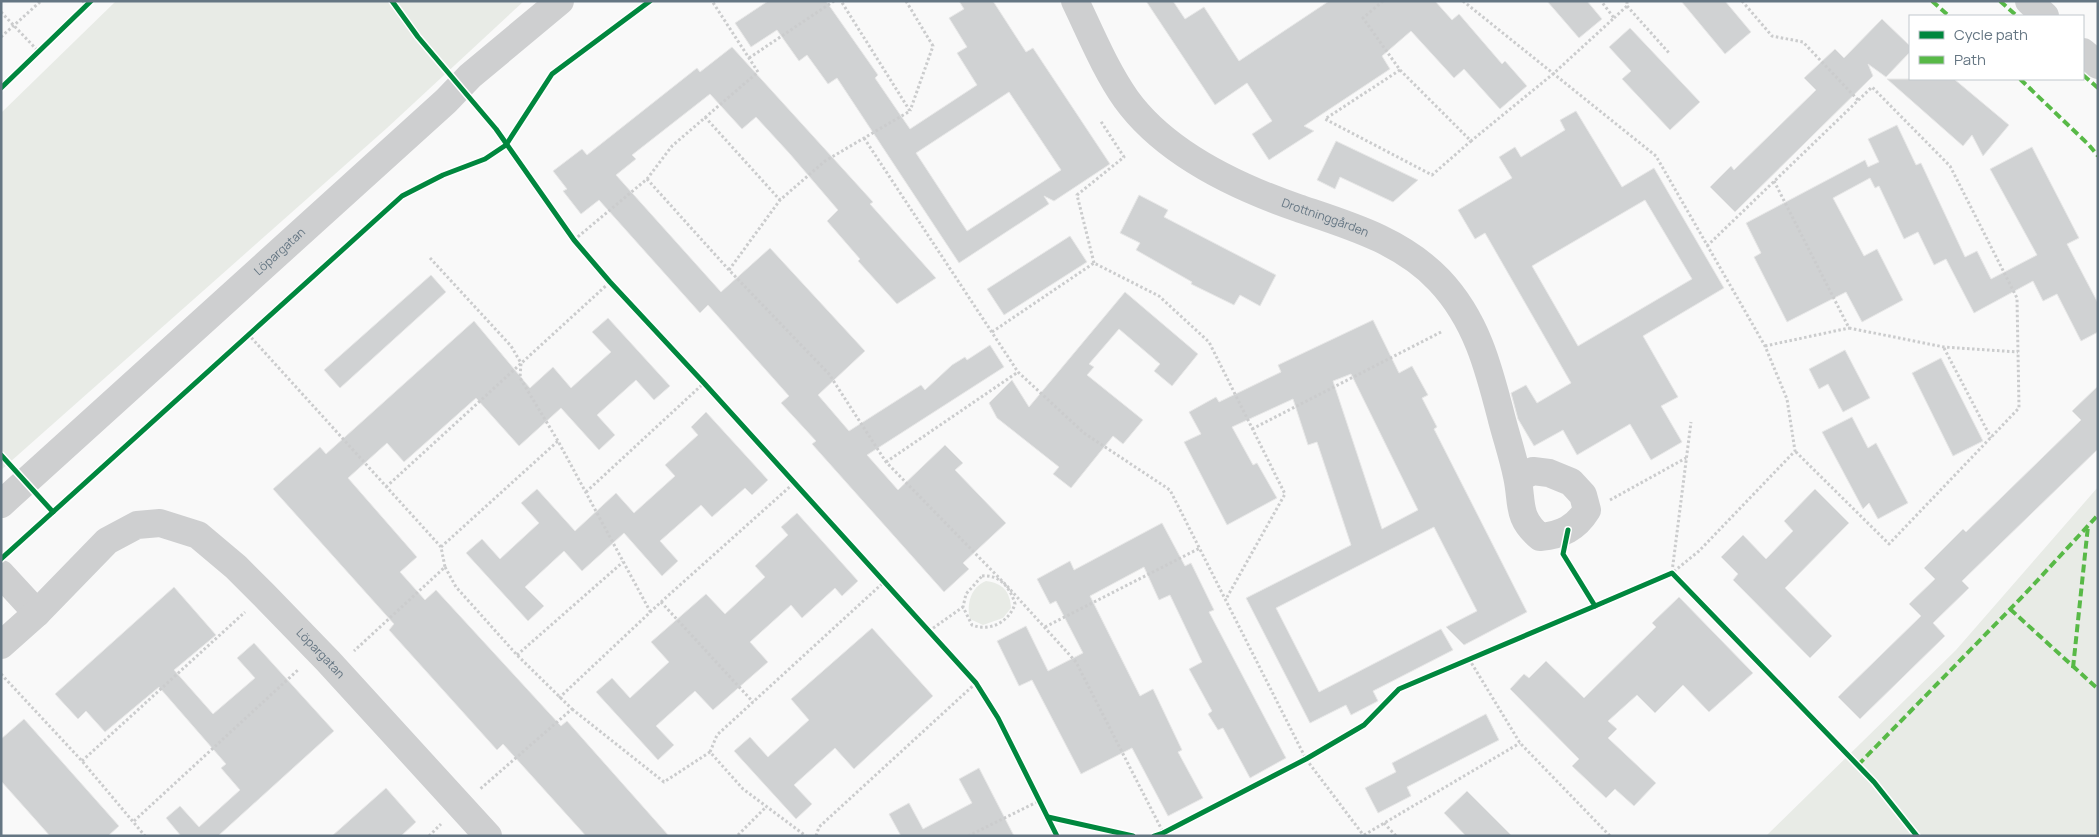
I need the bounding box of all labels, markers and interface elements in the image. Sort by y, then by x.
legend [1909,15,2084,80]
text: Cycle path [1954,24,2028,45]
text: Path [1954,49,1986,70]
street label: Drottninggården [1279,194,1372,241]
street label: Löpargatan [250,224,309,279]
street label: Löpargatan [293,624,349,682]

